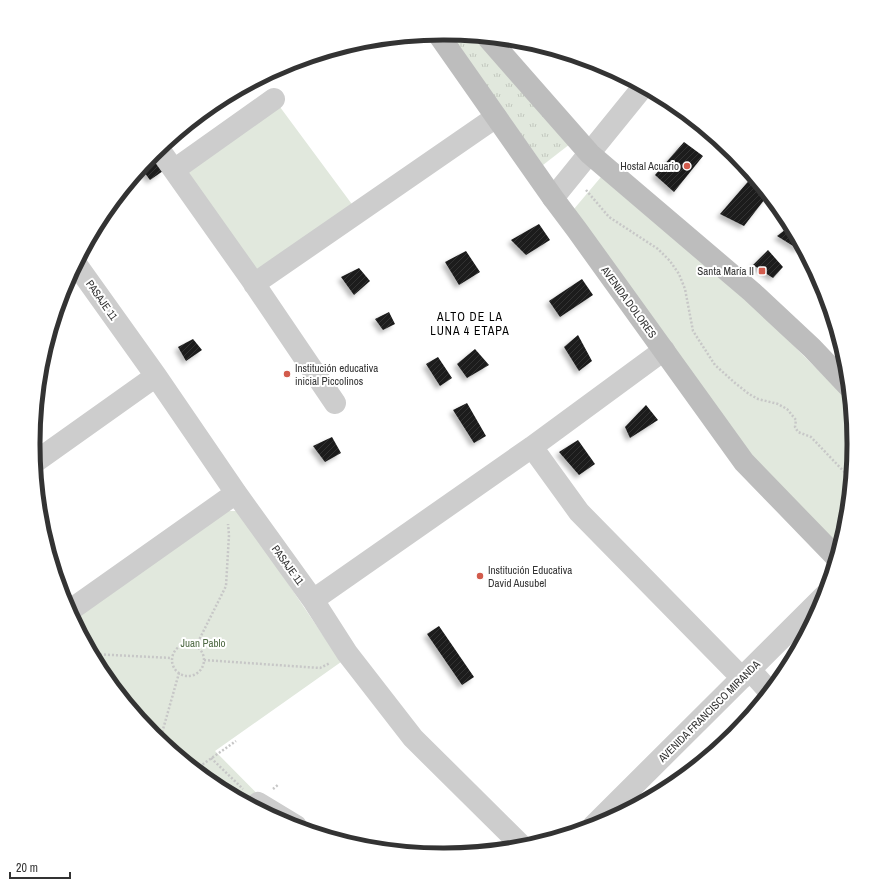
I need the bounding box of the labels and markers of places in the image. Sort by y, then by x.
place label: Hostal Acuario [620,159,679,173]
marker: Hostal Acuario [682,161,692,171]
place label: Santa María II [697,264,754,278]
marker: Santa María II [757,266,767,276]
place label: Institución educativa inicial Piccolinos [295,361,378,388]
marker: Institución educativa inicial Piccolinos [282,369,292,379]
place label: Institución Educativa David Ausubel [488,563,572,590]
marker: Institución Educativa David Ausubel [475,571,485,581]

